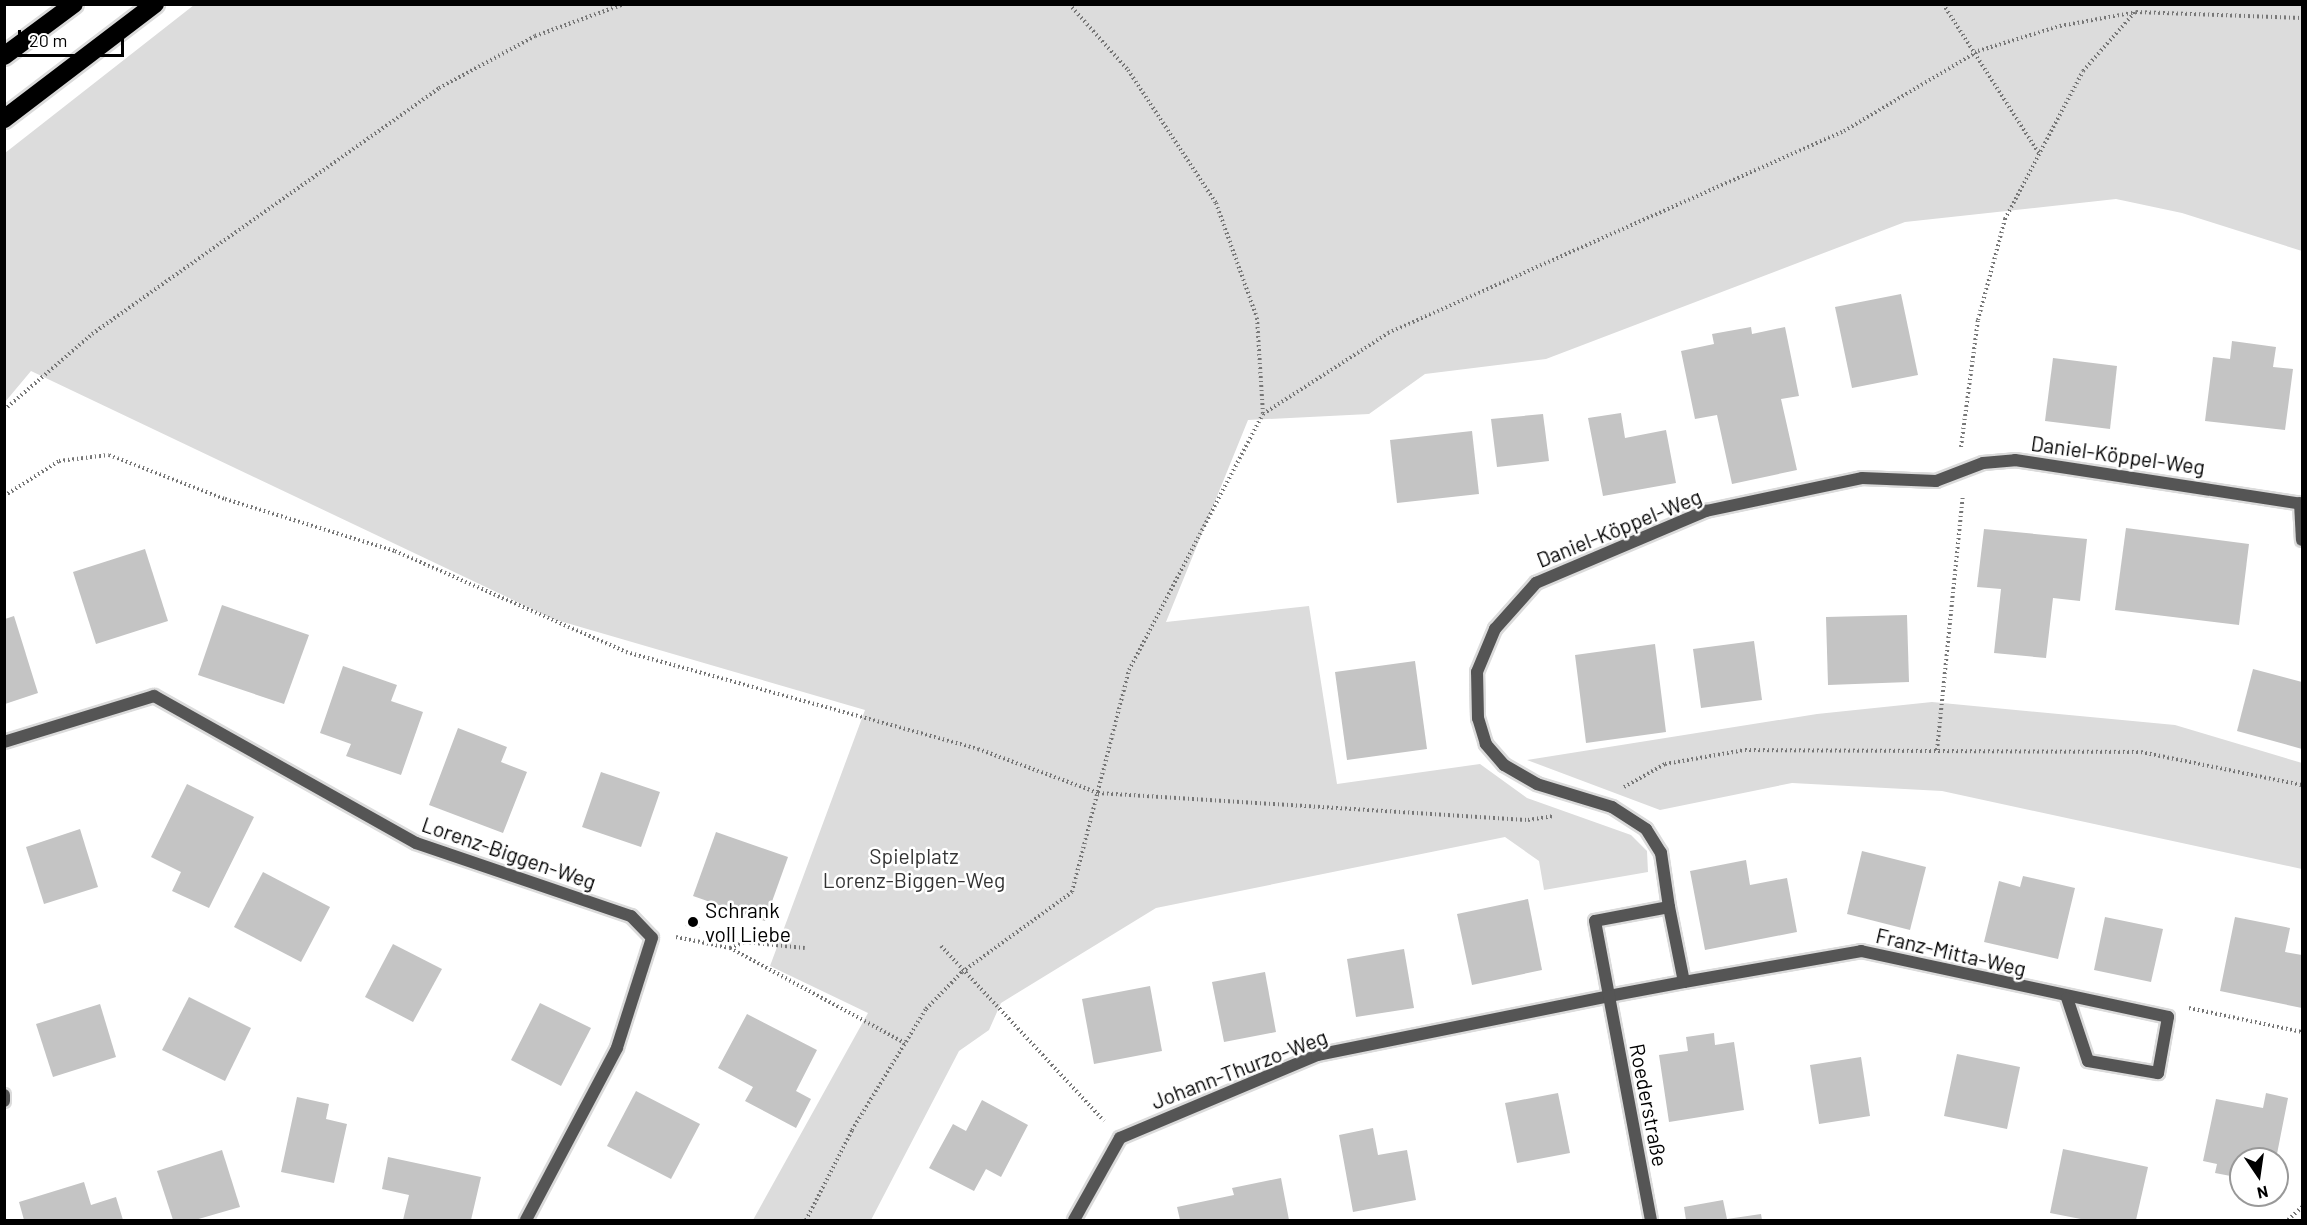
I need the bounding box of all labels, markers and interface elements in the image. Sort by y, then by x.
scale bar [21,18,128,56]
text: 20 m [29,29,67,51]
street label: Daniel-Köppel-Weg [2029,430,2207,480]
street label: Daniel-Köppel-Weg [1533,483,1705,573]
street label: Lorenz-Biggen-Weg [419,811,599,895]
park label: Spielplatz Lorenz-Biggen-Weg [823,843,1005,893]
place label: Schrank voll Liebe [705,897,791,947]
marker: Schrank voll Liebe [686,915,700,929]
street label: Franz-Mitta-Weg [1873,922,2029,982]
street label: Johann-Thurzo-Weg [1147,1024,1331,1114]
street label: Roederstraße [1625,1041,1673,1169]
north arrow [2229,1147,2289,1207]
text: N [2255,1183,2270,1204]

